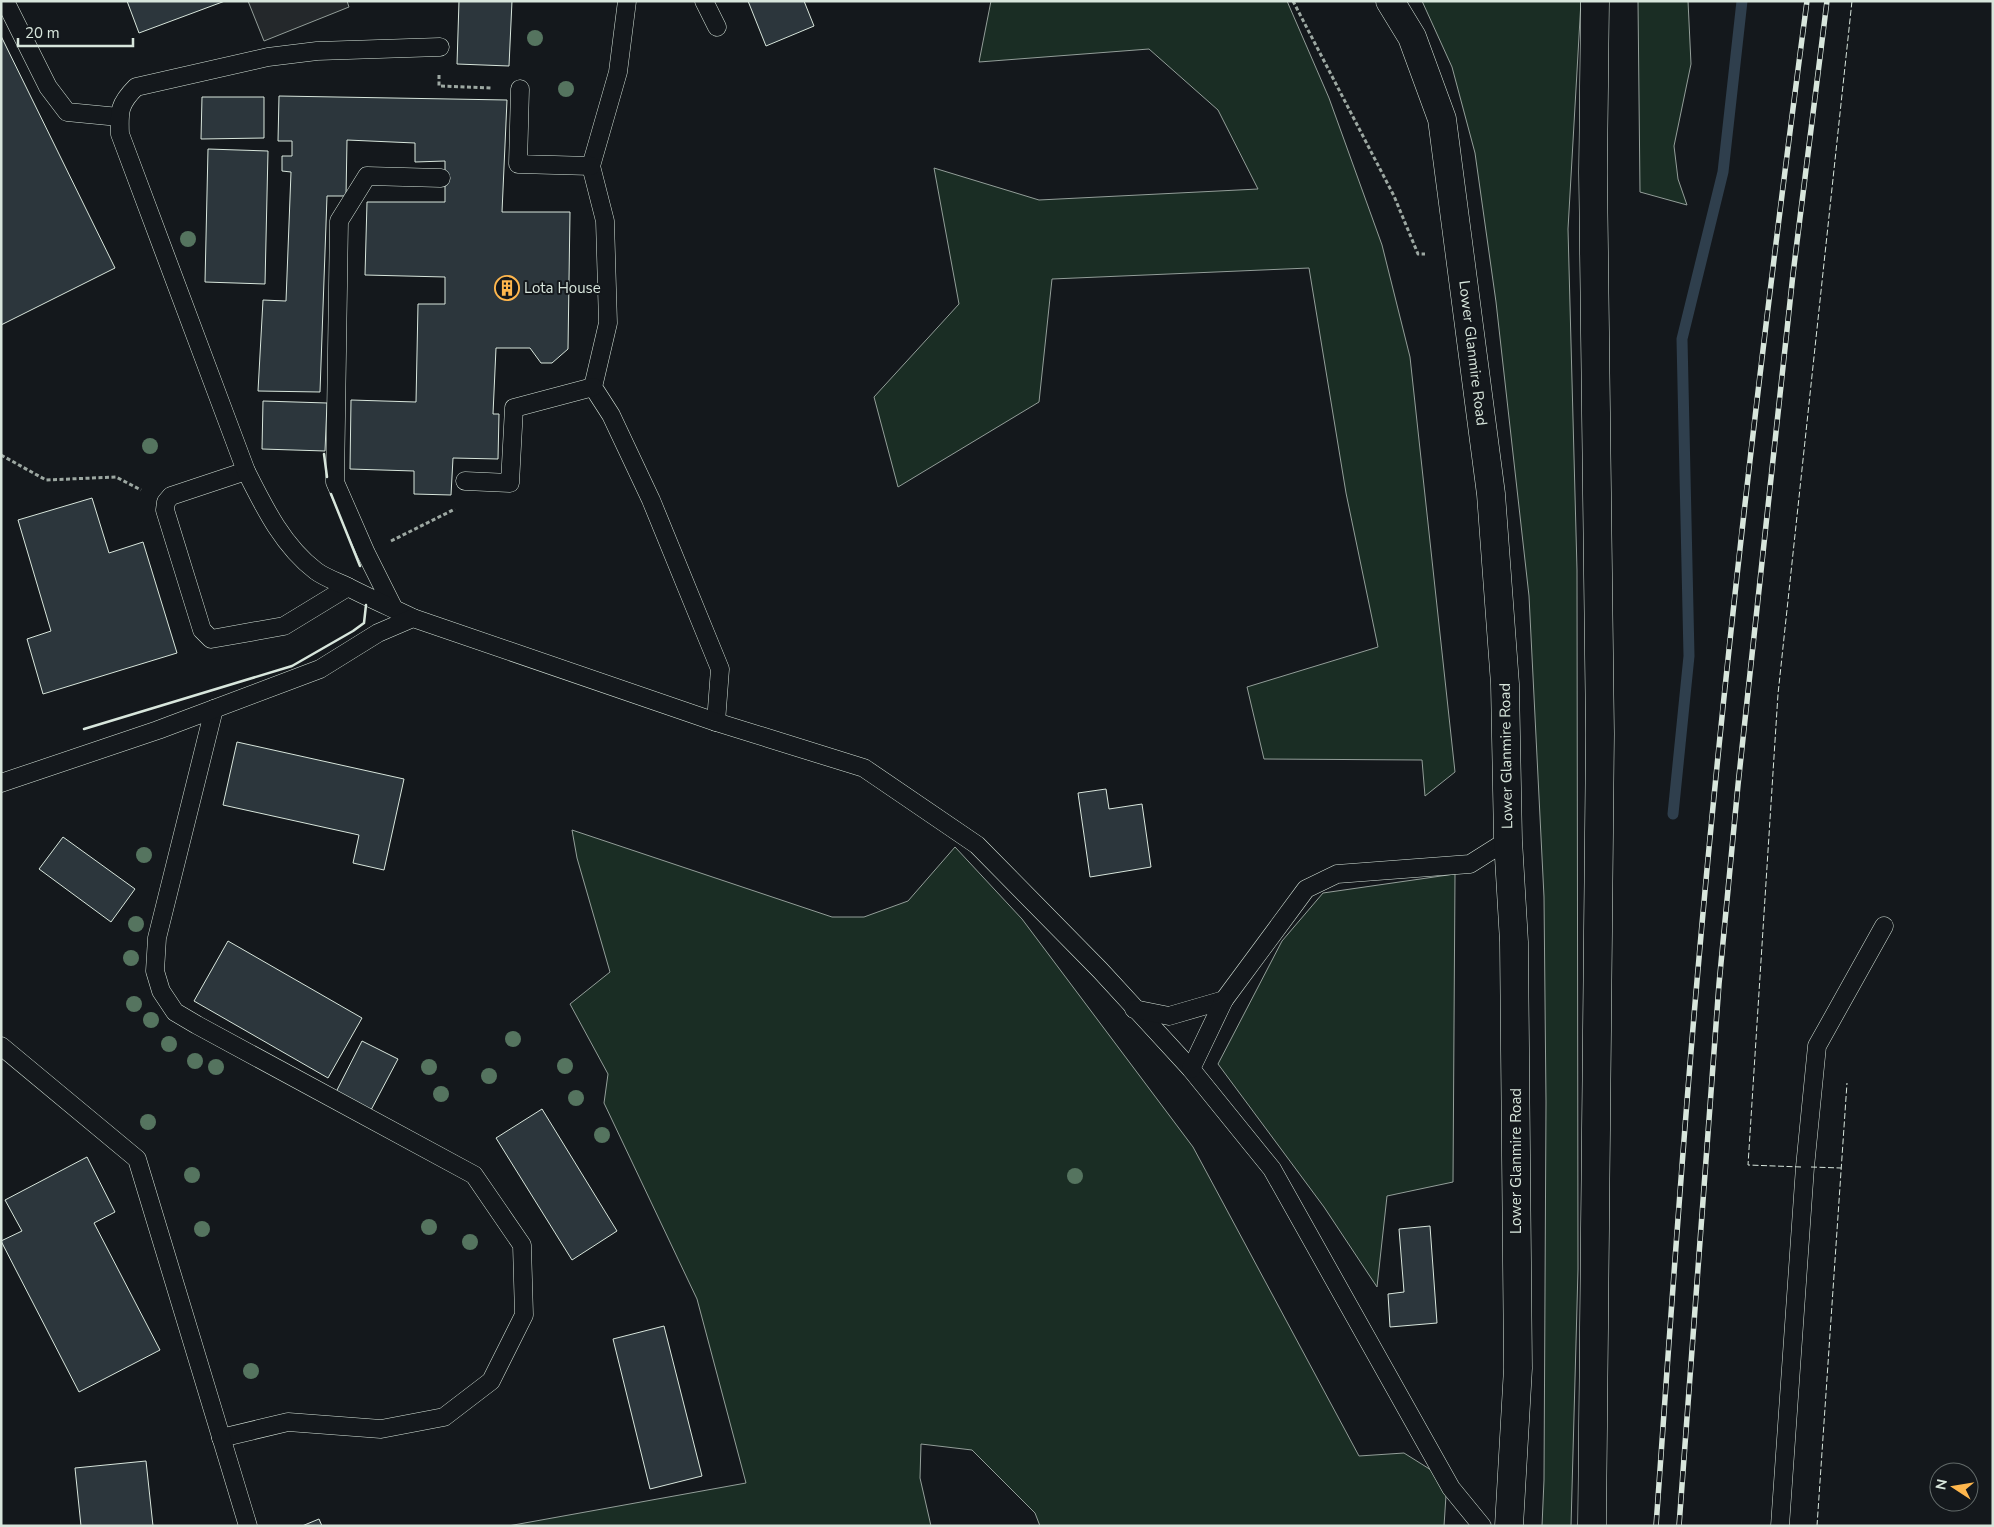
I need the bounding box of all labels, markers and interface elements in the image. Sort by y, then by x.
scale bar [18,15,132,47]
text: 20 m [25,23,60,43]
building icon: Lota House [494,275,520,301]
place label: Lota House [524,278,601,298]
street label: Lower Glanmire Road [1454,279,1492,427]
street label: Lower Glanmire Road [1495,683,1517,829]
street label: Lower Glanmire Road [1506,1088,1526,1234]
north arrow [1929,1462,1979,1512]
text: N [1931,1477,1952,1492]

